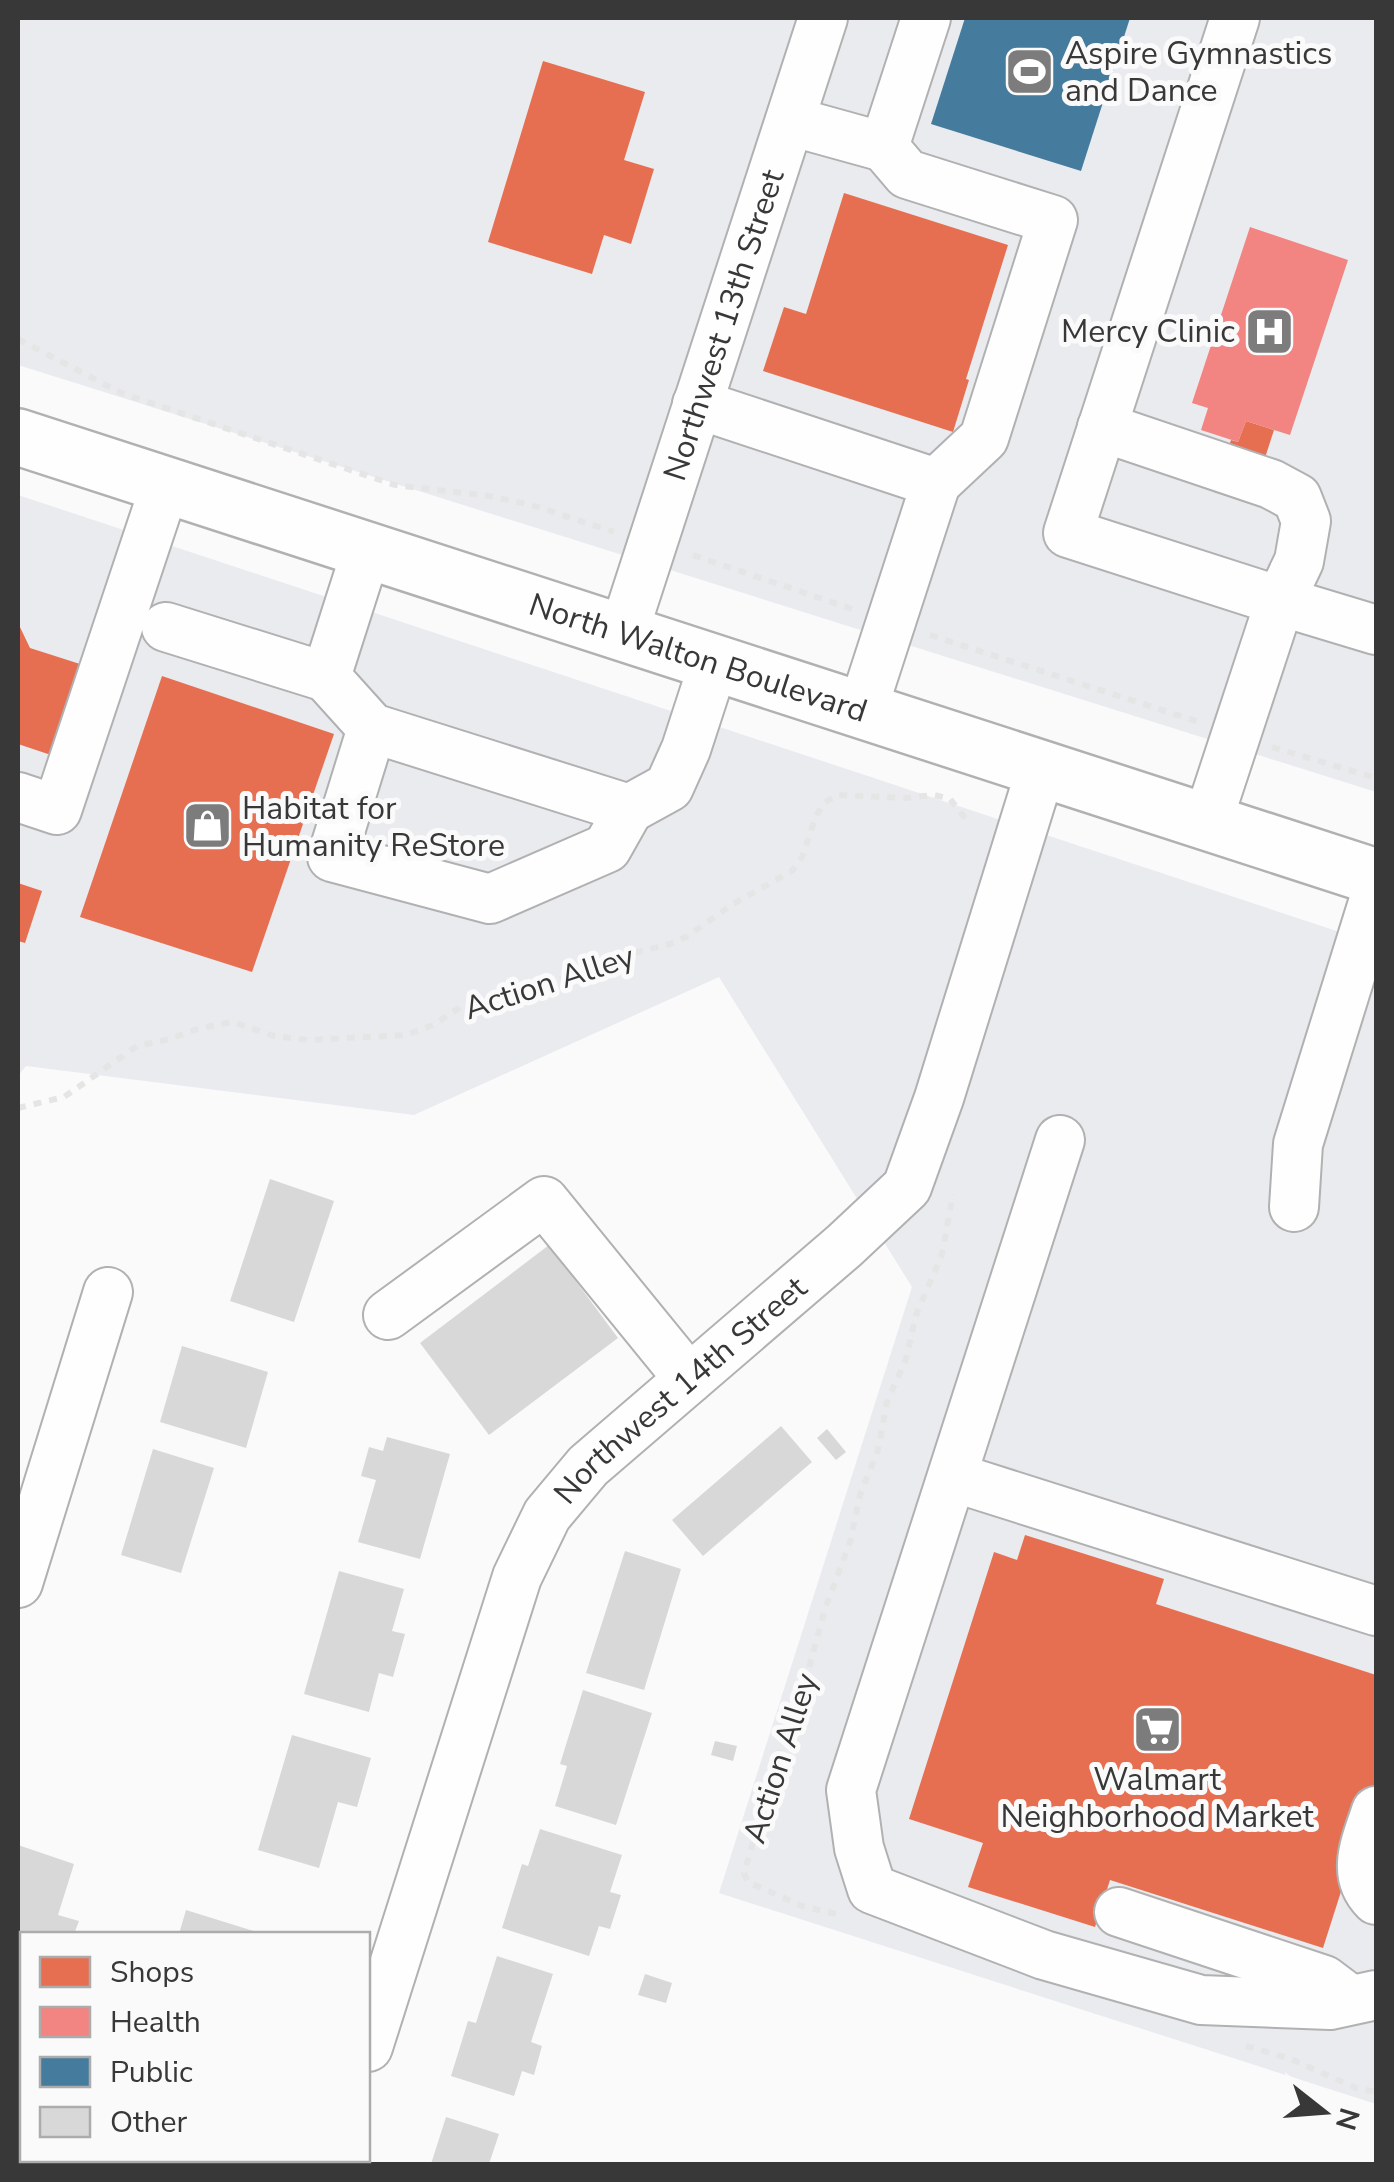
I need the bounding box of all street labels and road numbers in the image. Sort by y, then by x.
street label: Northwest 13th Street [653,163,795,486]
street label: North Walton Boulevard [524,583,873,733]
street label: Action Alley [459,935,640,1030]
street label: Northwest 14th Street [544,1266,816,1513]
street label: Action Alley [733,1667,828,1849]

